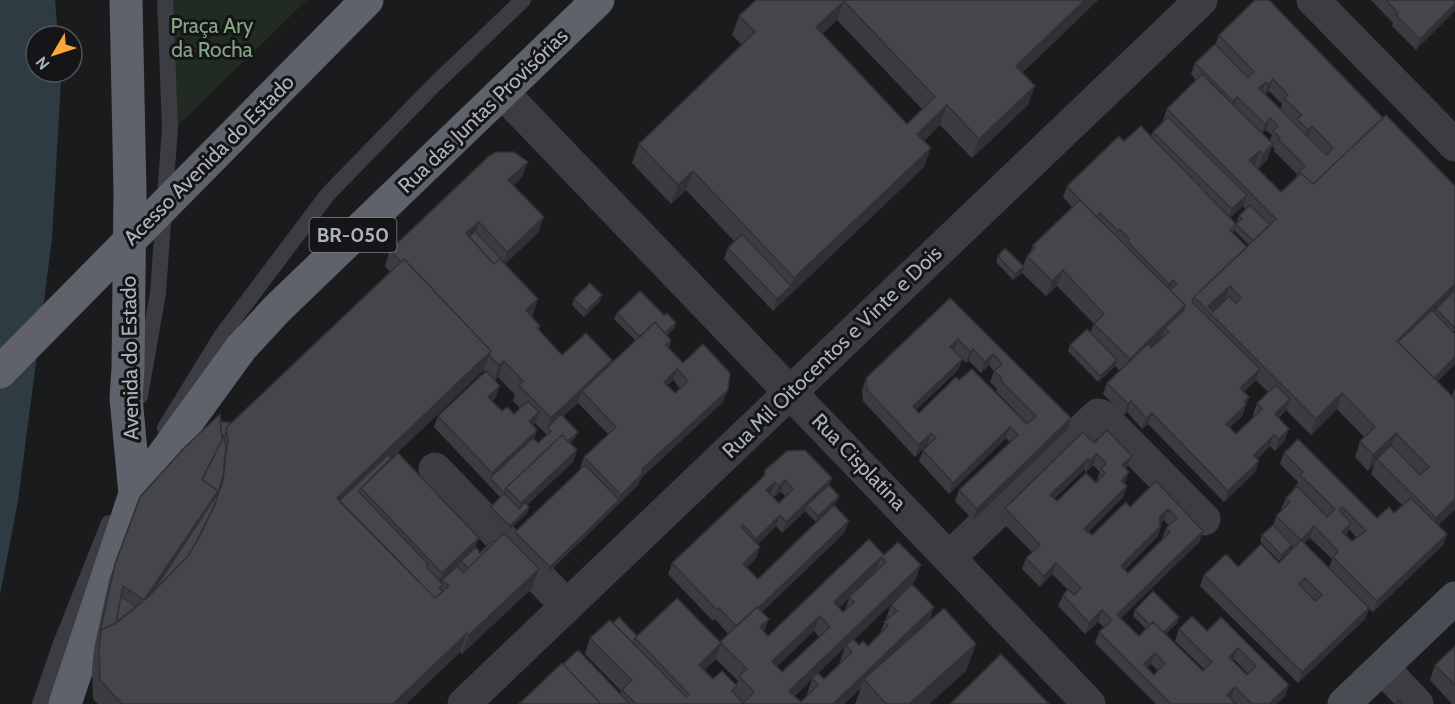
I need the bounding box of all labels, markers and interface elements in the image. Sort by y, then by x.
park label: Praça Ary da Rocha [171,13,254,62]
street label: Rua das Juntas Provisórias [393,23,573,198]
north arrow [24,24,84,84]
text: N [32,53,54,73]
street label: Acesso Avenida do Estado [118,69,299,250]
road number: BR-050 [310,218,397,252]
street label: Rua Mil Oitocentos e Vinte e Dois [717,240,947,463]
street label: Avenida do Estado [116,276,143,440]
street label: Rua Cisplatina [807,408,912,515]

